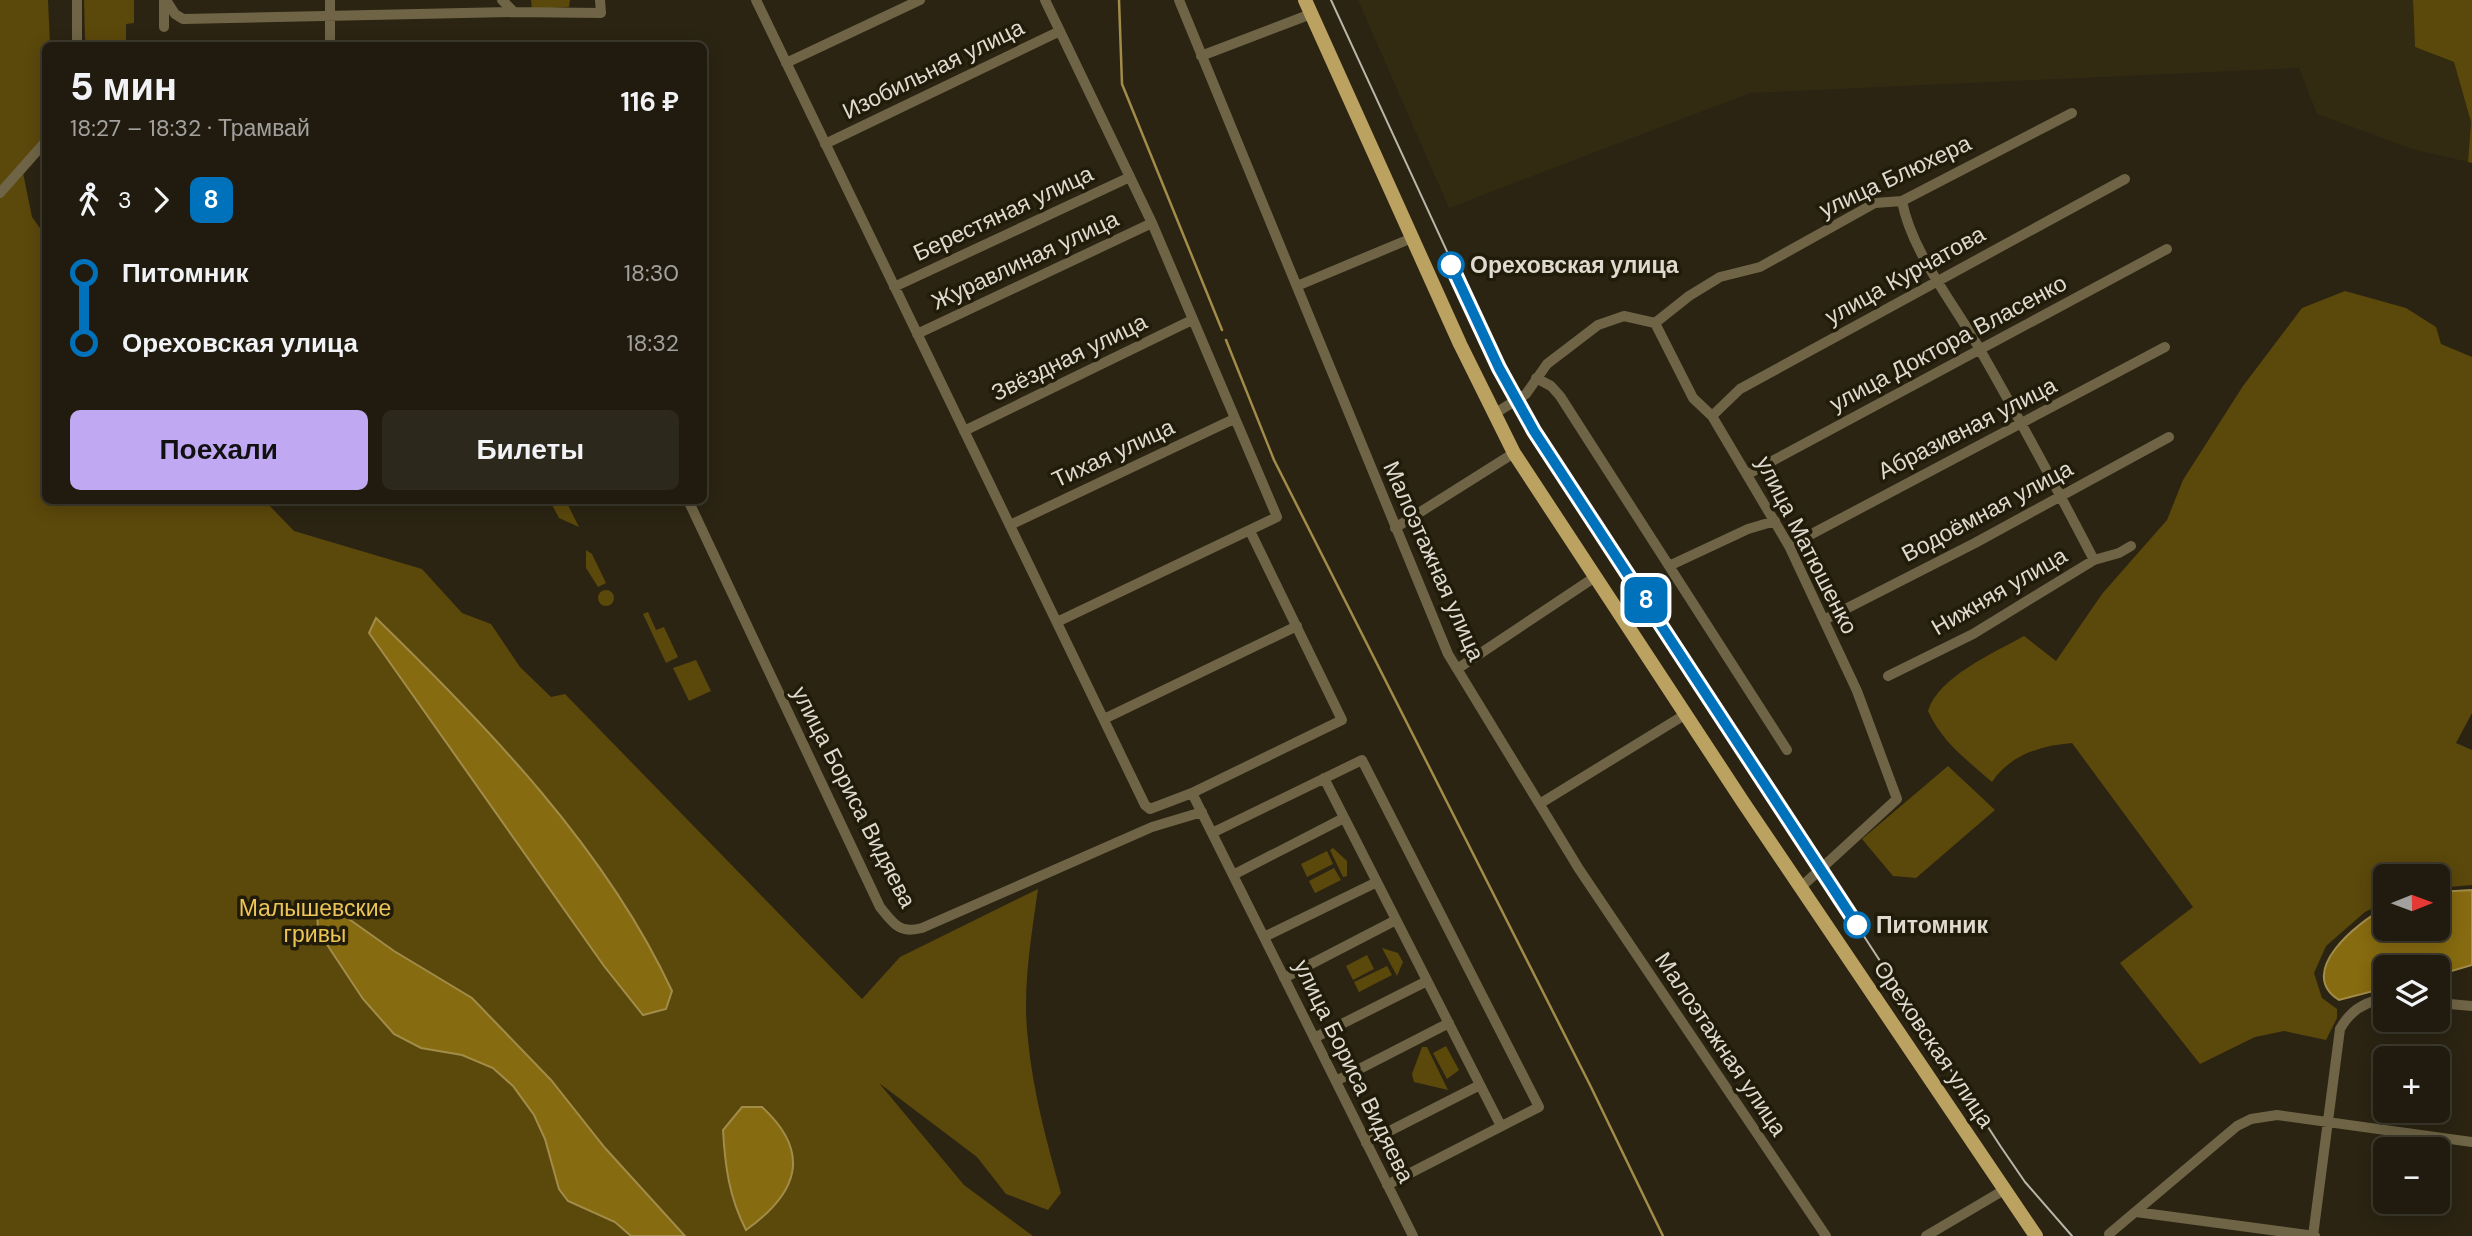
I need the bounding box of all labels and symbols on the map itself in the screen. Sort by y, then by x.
street label: Изобильная улица [837,12,1029,126]
street label: улица Блюхера [1814,128,1976,224]
street label: Берестяная улица [908,158,1098,268]
street label: Журавлиная улица [927,203,1124,317]
street label: улица Курчатова [1820,219,1990,331]
place label: Ореховская улица [1470,250,1679,280]
marker: Ореховская улица [1438,252,1464,278]
street label: улица Доктора Власенко [1824,268,2072,418]
street label: Звёздная улица [986,306,1152,408]
street label: Абразивная улица [1873,370,2062,486]
street label: Тихая улица [1047,411,1179,494]
street label: улица Матюшенко [1749,451,1865,639]
street label: Водоёмная улица [1896,453,2078,569]
street label: Малоэтажная улица [1376,456,1492,666]
street label: Нижняя улица [1926,540,2072,642]
line badge: 8 [1623,577,1669,623]
street label: улица Бориса Видяева [785,681,923,913]
north arrow [2373,864,2450,942]
park label: Малышевские гривы [239,893,391,949]
place label: Питомник [1876,910,1988,940]
marker: Питомник [1844,912,1870,938]
street label: Малоэтажная улица [1648,946,1794,1142]
street label: улица Бориса Видяева [1287,954,1421,1188]
street label: Ореховская улица [1867,955,2001,1134]

